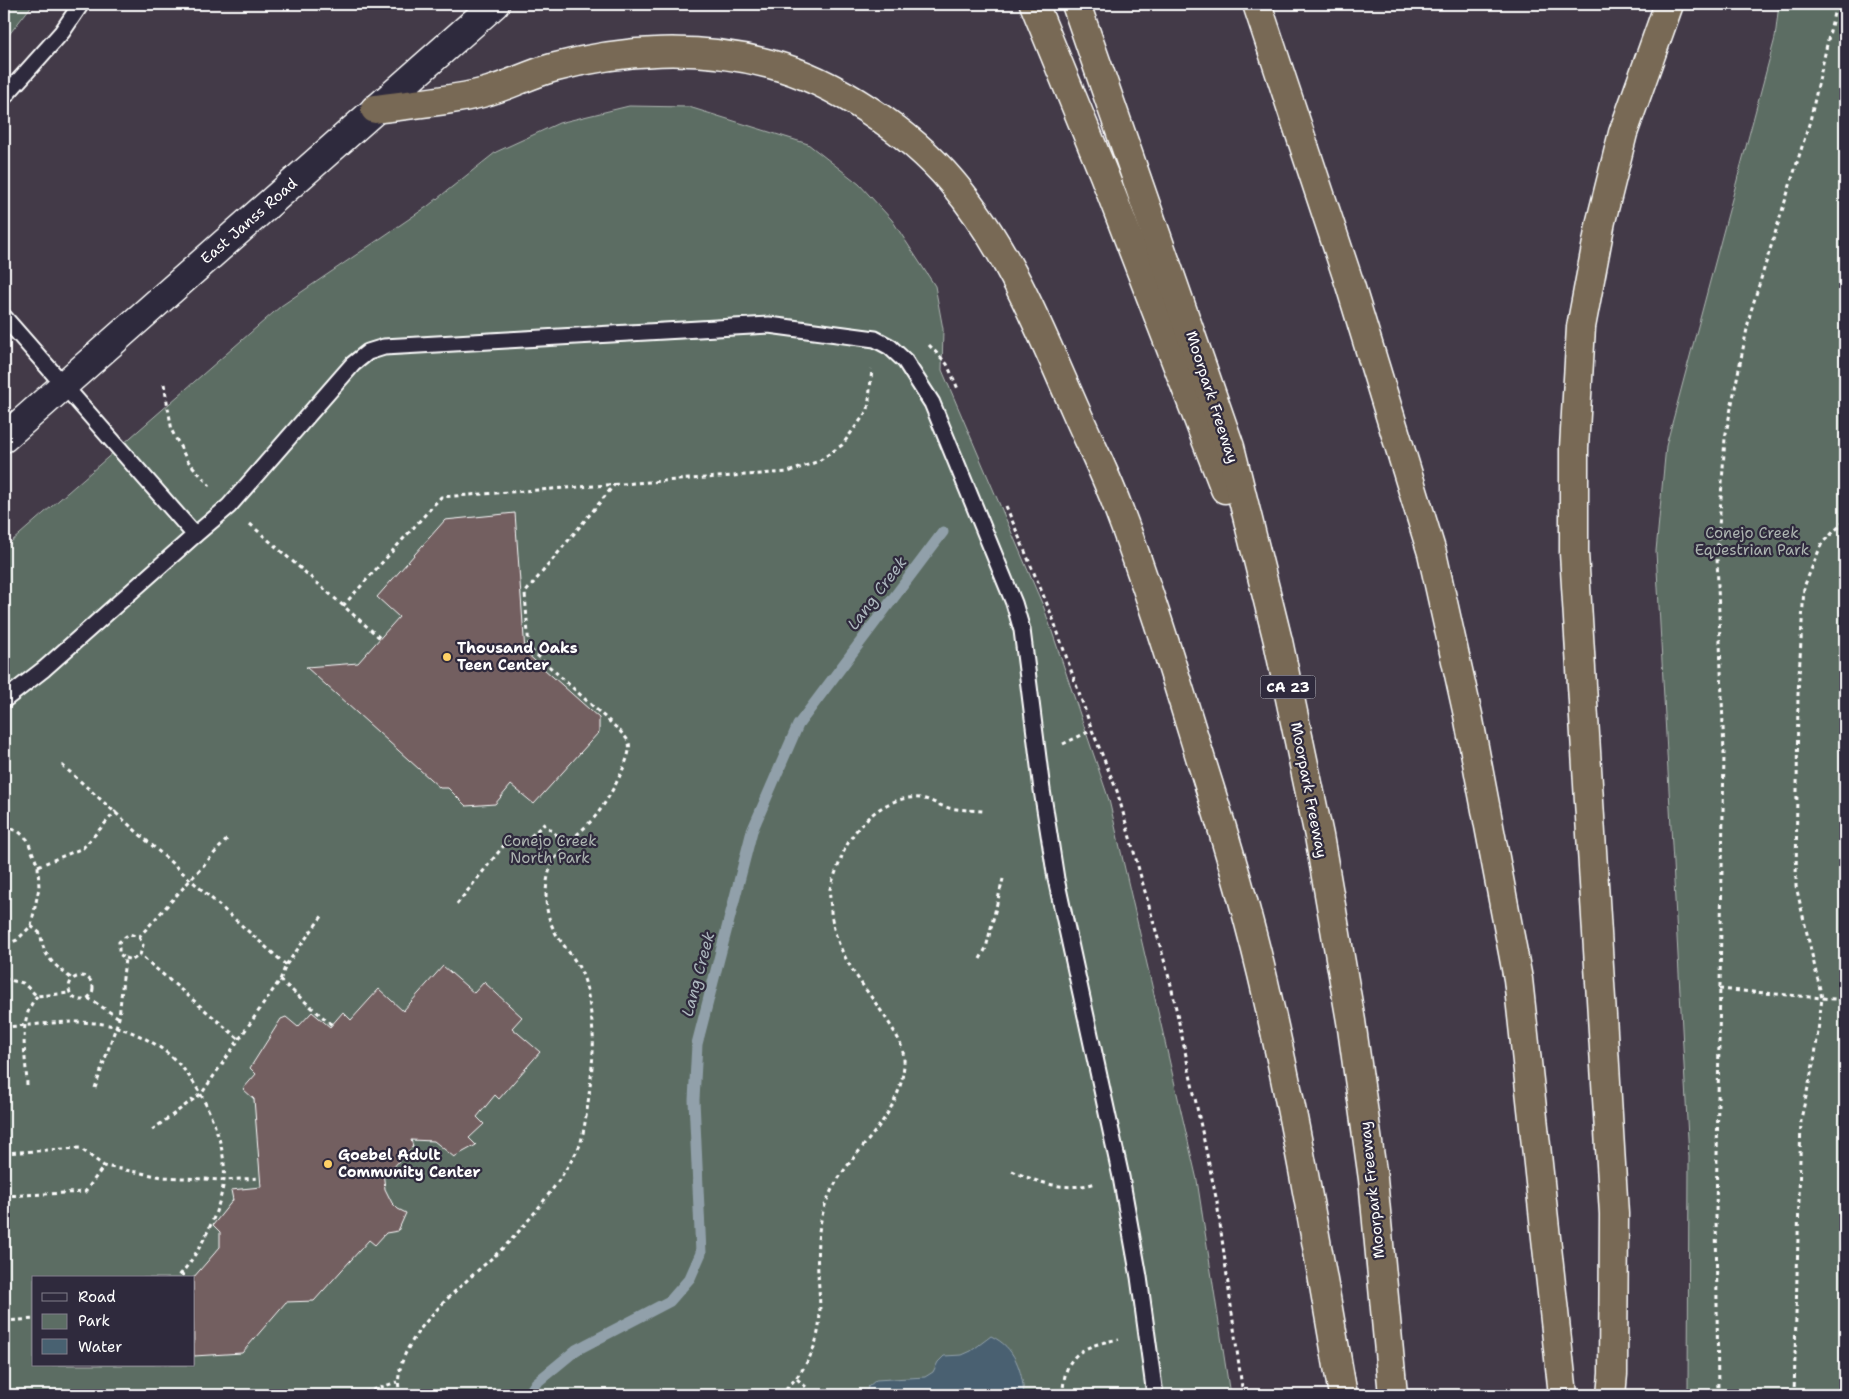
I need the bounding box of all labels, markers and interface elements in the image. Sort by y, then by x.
street label: East Janss Road [196,173,302,268]
street label: Moorpark Freeway [1181,328,1243,466]
park label: Conejo Creek Equestrian Park [1695,523,1809,560]
water label: Lang Creek [842,552,912,634]
place label: Thousand Oaks Teen Center [457,638,578,675]
marker: Thousand Oaks Teen Center [441,651,453,663]
road number: CA 23 [1260,676,1316,699]
street label: Moorpark Freeway [1286,720,1332,860]
park label: Conejo Creek North Park [503,831,597,868]
water label: Lang Creek [677,929,719,1019]
street label: Moorpark Freeway [1355,1120,1389,1260]
place label: Goebel Adult Community Center [338,1145,481,1182]
marker: Goebel Adult Community Center [322,1158,334,1170]
legend [32,1276,195,1366]
text: Road [78,1287,116,1307]
text: Park [78,1311,110,1331]
text: Water [78,1337,122,1357]

